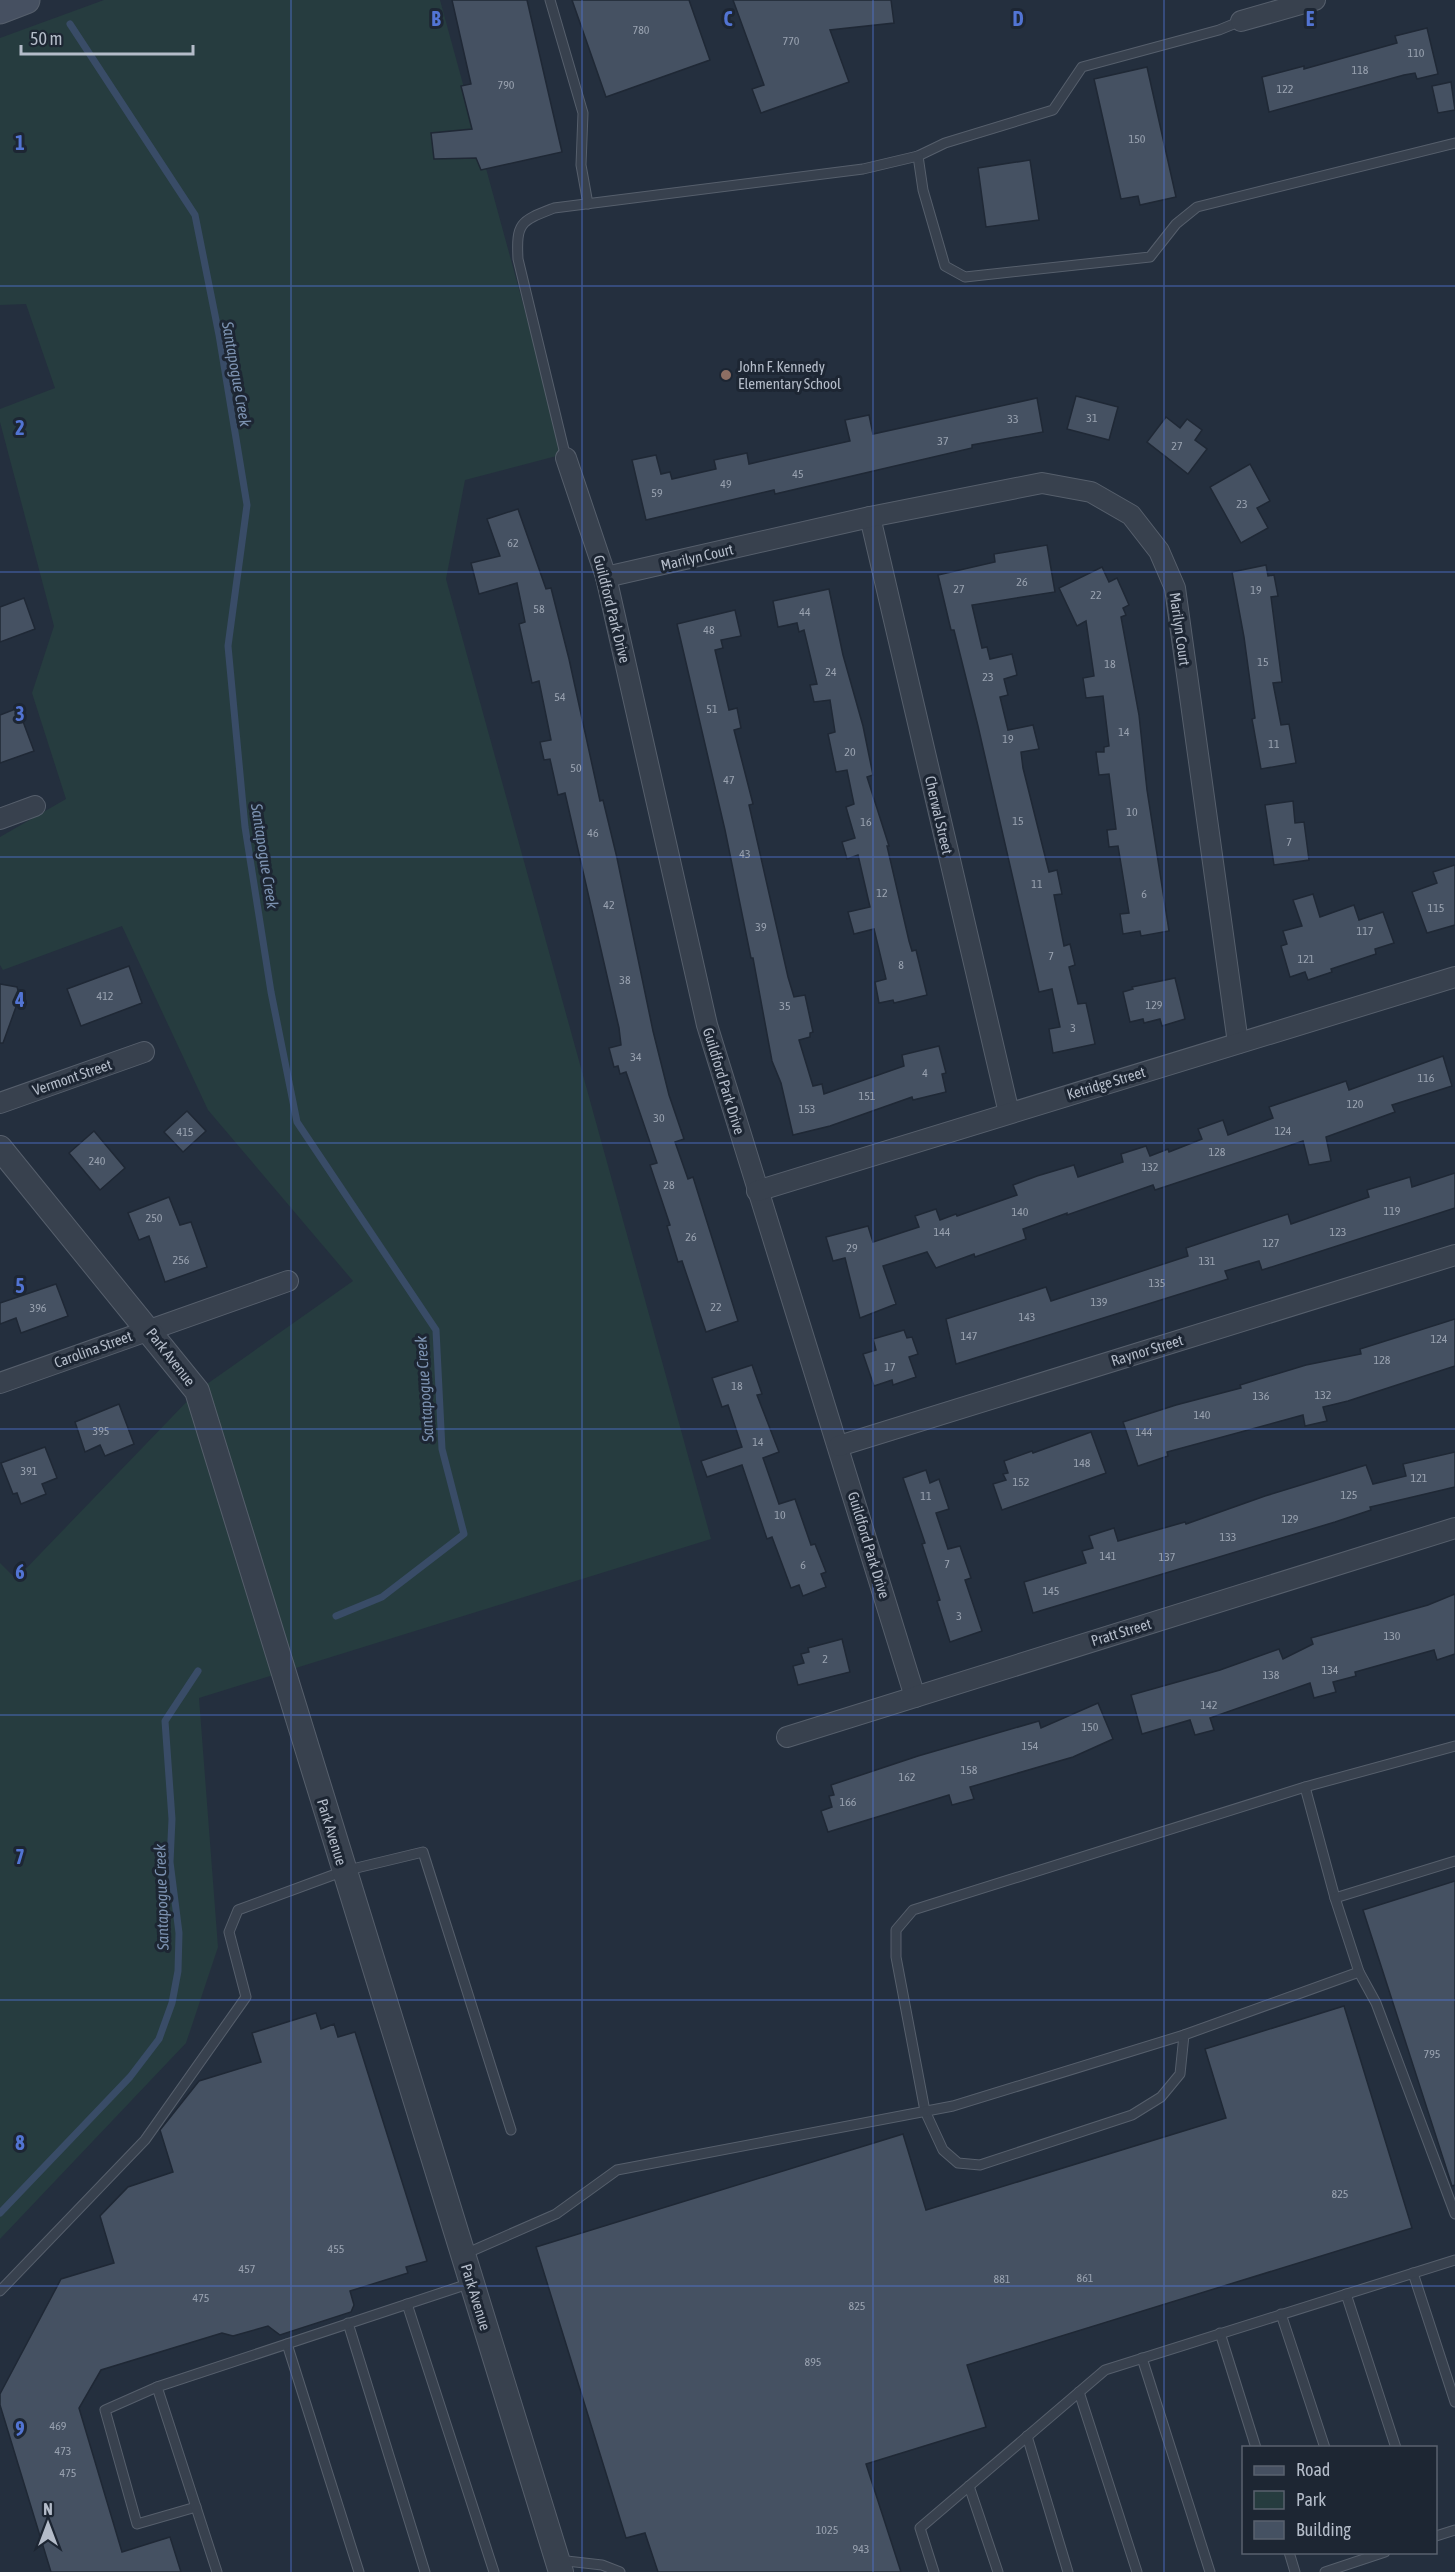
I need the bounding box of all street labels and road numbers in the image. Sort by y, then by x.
street label: Marilyn Court [659,540,735,574]
street label: Guildford Park Drive [590,553,634,665]
street label: Marilyn Court [1166,591,1194,667]
street label: Cherwal Street [922,774,956,856]
street label: Guildford Park Drive [700,1026,748,1137]
street label: Vermont Street [30,1056,114,1098]
street label: Ketridge Street [1065,1063,1147,1103]
street label: Park Avenue [143,1325,199,1389]
street label: Carolina Street [52,1327,134,1371]
street label: Raynor Street [1109,1331,1185,1369]
street label: Guildford Park Drive [845,1490,893,1601]
street label: Pratt Street [1089,1615,1153,1649]
street label: Park Avenue [314,1797,350,1867]
street label: Park Avenue [458,2262,494,2332]

